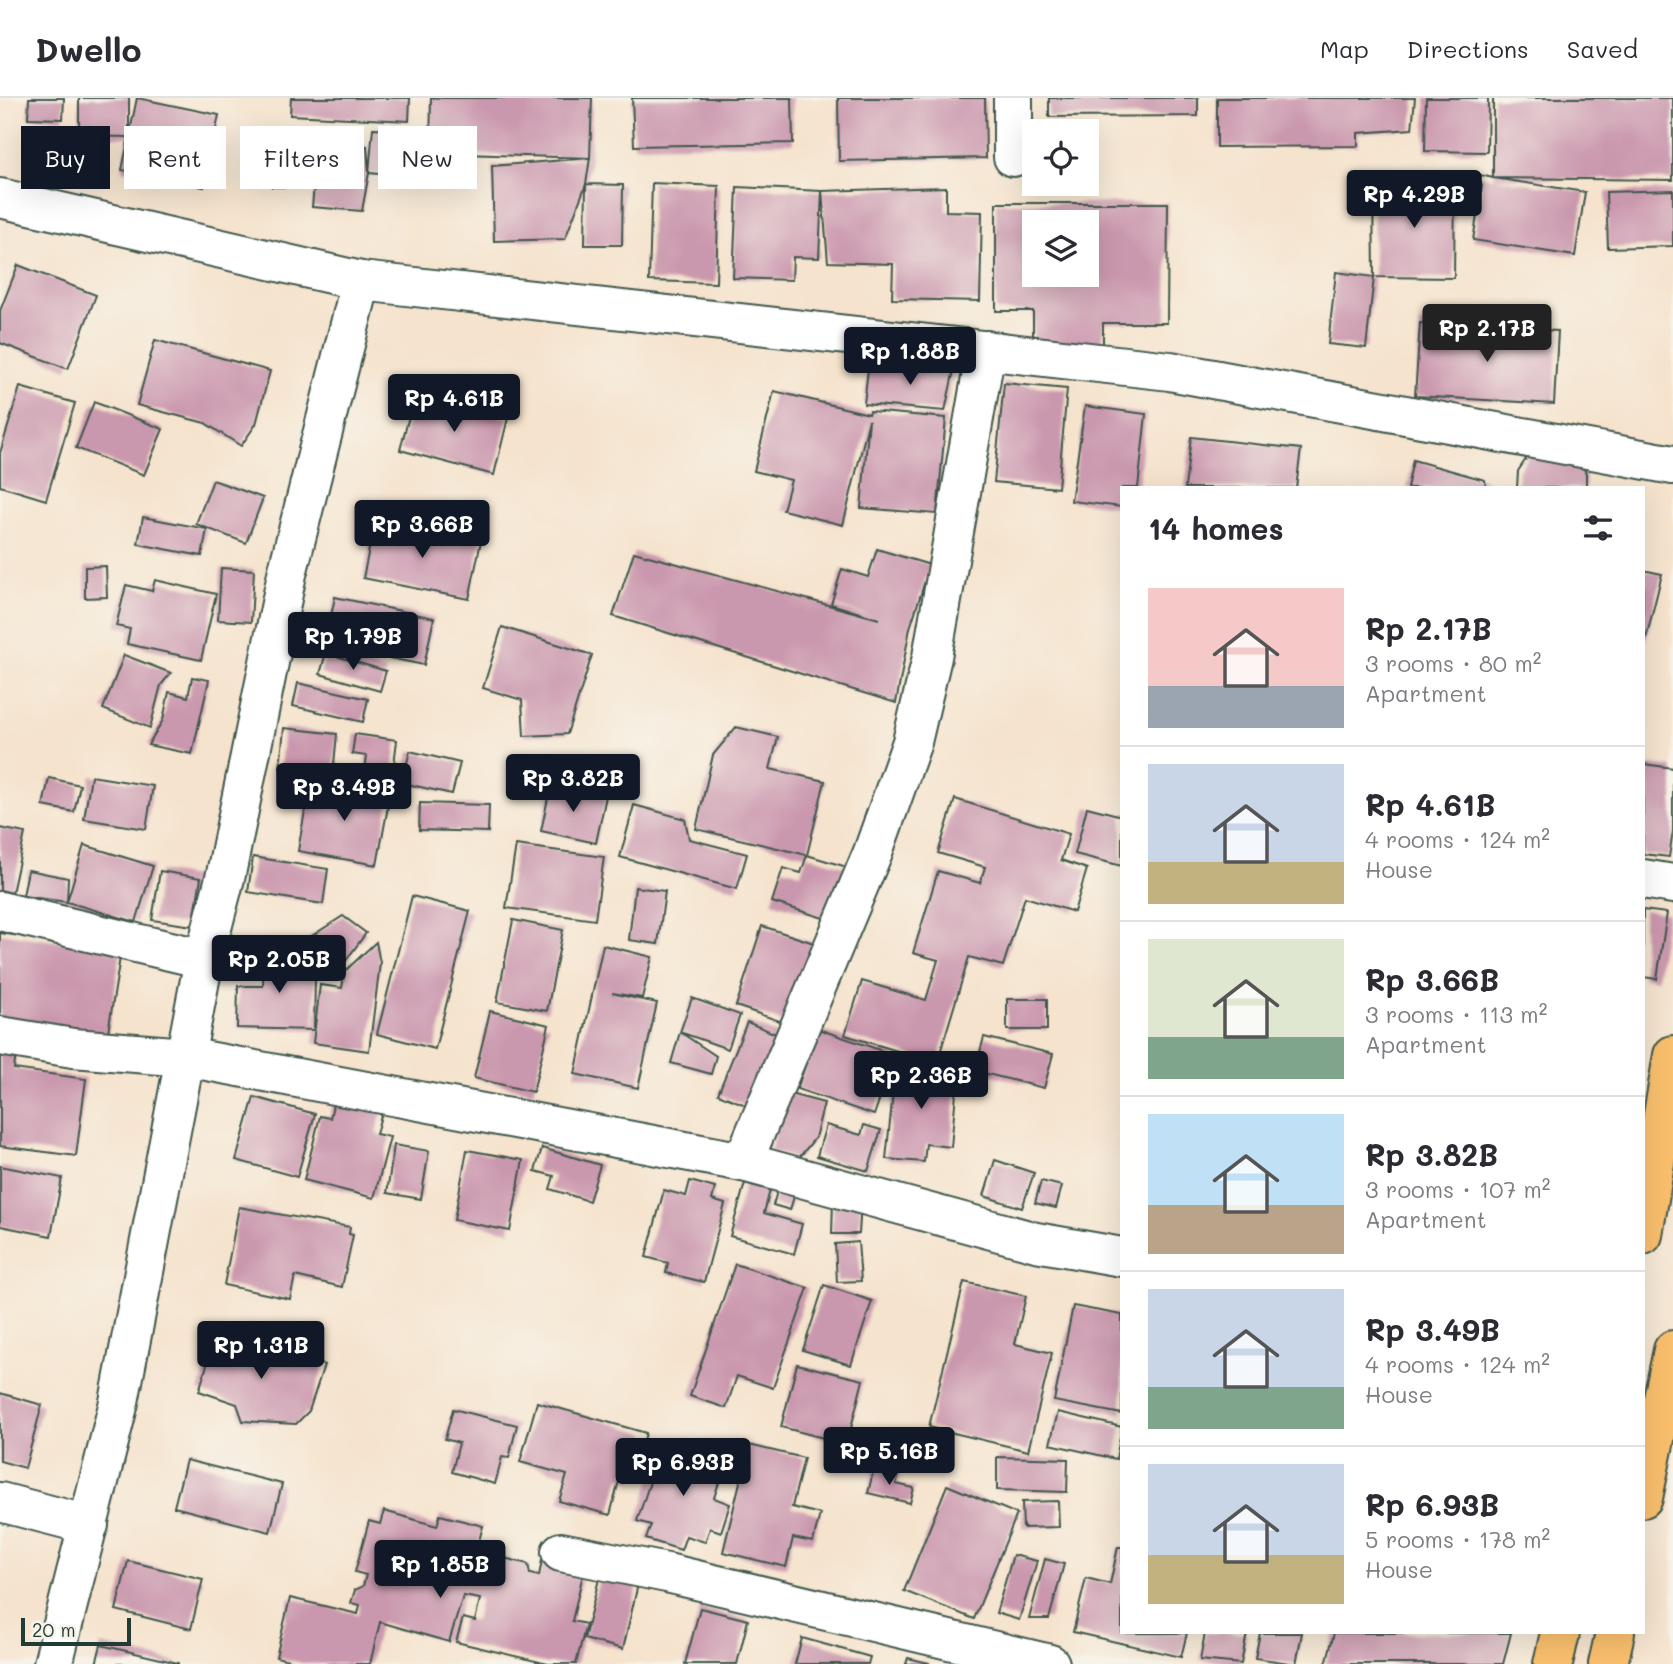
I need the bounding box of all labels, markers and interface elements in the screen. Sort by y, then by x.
text: Dwello [35,27,142,70]
text: Map [1320,33,1369,64]
text: Directions [1407,33,1529,64]
text: Saved [1567,33,1638,64]
map controls [1022,119,1099,287]
button: locate [1022,119,1099,196]
chip: Buy [21,126,110,189]
chip: Rent [124,126,226,189]
chip: Filters [240,126,364,189]
chip: New [378,126,477,189]
pin: Rp 4.29B [1342,170,1486,230]
text: Rp 4.29B [1363,178,1465,208]
button: layers [1022,210,1099,287]
pin: Rp 2.17B [1415,304,1559,364]
text: Rp 2.17B [1438,312,1536,342]
pin: Rp 1.88B [838,328,982,387]
text: Rp 1.88B [860,335,960,365]
pin: Rp 4.61B [382,374,526,434]
text: Rp 4.61B [404,382,504,412]
pin: Rp 3.66B [350,500,494,560]
text: Rp 3.66B [371,508,473,538]
text: 14 homes [1148,508,1284,548]
icon: filters [1579,509,1617,547]
text: Rp 2.17B [1365,608,1492,648]
pin: Rp 1.79B [281,612,425,672]
icon: home [1204,616,1288,700]
text: Rp 1.79B [304,620,402,650]
text: 3 rooms · 80 m² [1365,648,1541,678]
text: Apartment [1365,678,1487,708]
pin: Rp 3.82B [501,754,645,814]
text: Rp 3.82B [522,762,624,792]
pin: Rp 3.49B [272,764,416,823]
text: Rp 3.49B [292,771,396,801]
text: Rp 4.61B [1365,784,1495,824]
icon: home [1204,792,1288,876]
text: 4 rooms · 124 m² [1365,824,1550,854]
text: House [1365,854,1433,884]
pin: Rp 2.05B [207,936,351,995]
text: Rp 2.05B [228,943,330,973]
text: Rp 3.66B [1365,959,1499,999]
icon: home [1204,967,1288,1051]
text: 3 rooms · 113 m² [1365,999,1547,1029]
text: Apartment [1365,1029,1487,1059]
pin: Rp 2.36B [849,1052,993,1111]
text: Rp 2.36B [870,1059,972,1089]
text: Rp 3.82B [1365,1134,1498,1174]
icon: home [1204,1142,1288,1226]
text: 3 rooms · 107 m² [1365,1174,1551,1204]
text: Apartment [1365,1204,1487,1234]
text: Rp 3.49B [1365,1309,1500,1349]
icon: home [1204,1317,1288,1401]
pin: Rp 1.31B [189,1322,333,1381]
text: Rp 1.31B [213,1329,309,1359]
text: 4 rooms · 124 m² [1365,1349,1550,1379]
text: House [1365,1379,1433,1409]
pin: Rp 5.16B [817,1428,961,1487]
text: Rp 5.16B [840,1435,938,1465]
pin: Rp 6.93B [611,1438,755,1498]
text: Rp 6.93B [632,1446,734,1476]
text: Rp 6.93B [1365,1484,1499,1524]
icon: home [1204,1492,1288,1576]
text: 5 rooms · 178 m² [1365,1524,1550,1554]
pin: Rp 1.85B [368,1540,512,1600]
text: Rp 1.85B [390,1548,490,1578]
text: House [1365,1554,1433,1584]
scale bar [21,1615,131,1647]
text: 20 m [32,1617,76,1642]

